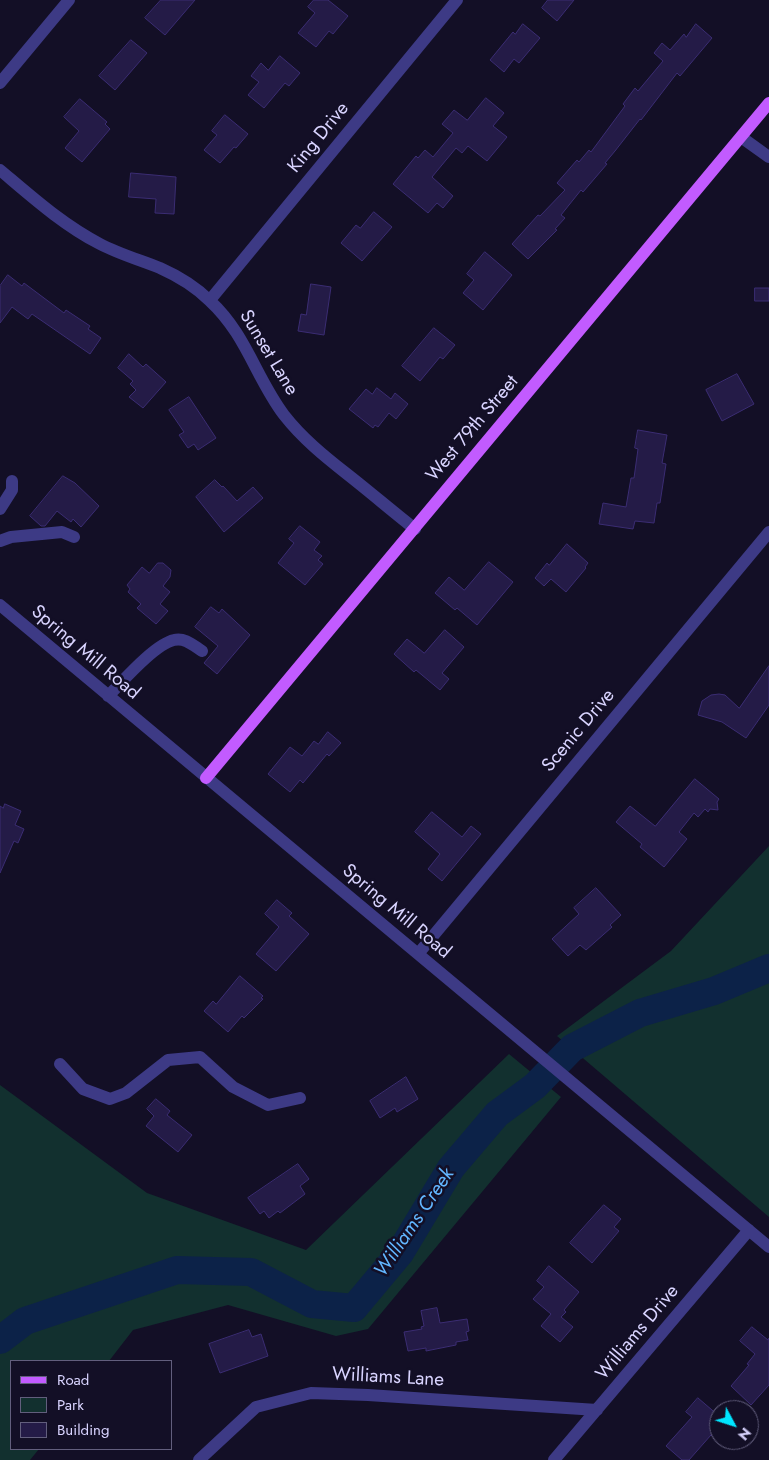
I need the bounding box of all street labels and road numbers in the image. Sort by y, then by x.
street label: King Drive [284,98,354,178]
street label: Sunset Lane [234,306,302,400]
street label: West 79th Street [422,371,524,487]
street label: Spring Mill Road [26,601,144,705]
street label: Scenic Drive [538,685,620,777]
street label: Spring Mill Road [337,860,455,964]
street label: Williams Drive [592,1281,684,1385]
street label: Williams Lane [331,1364,445,1392]

